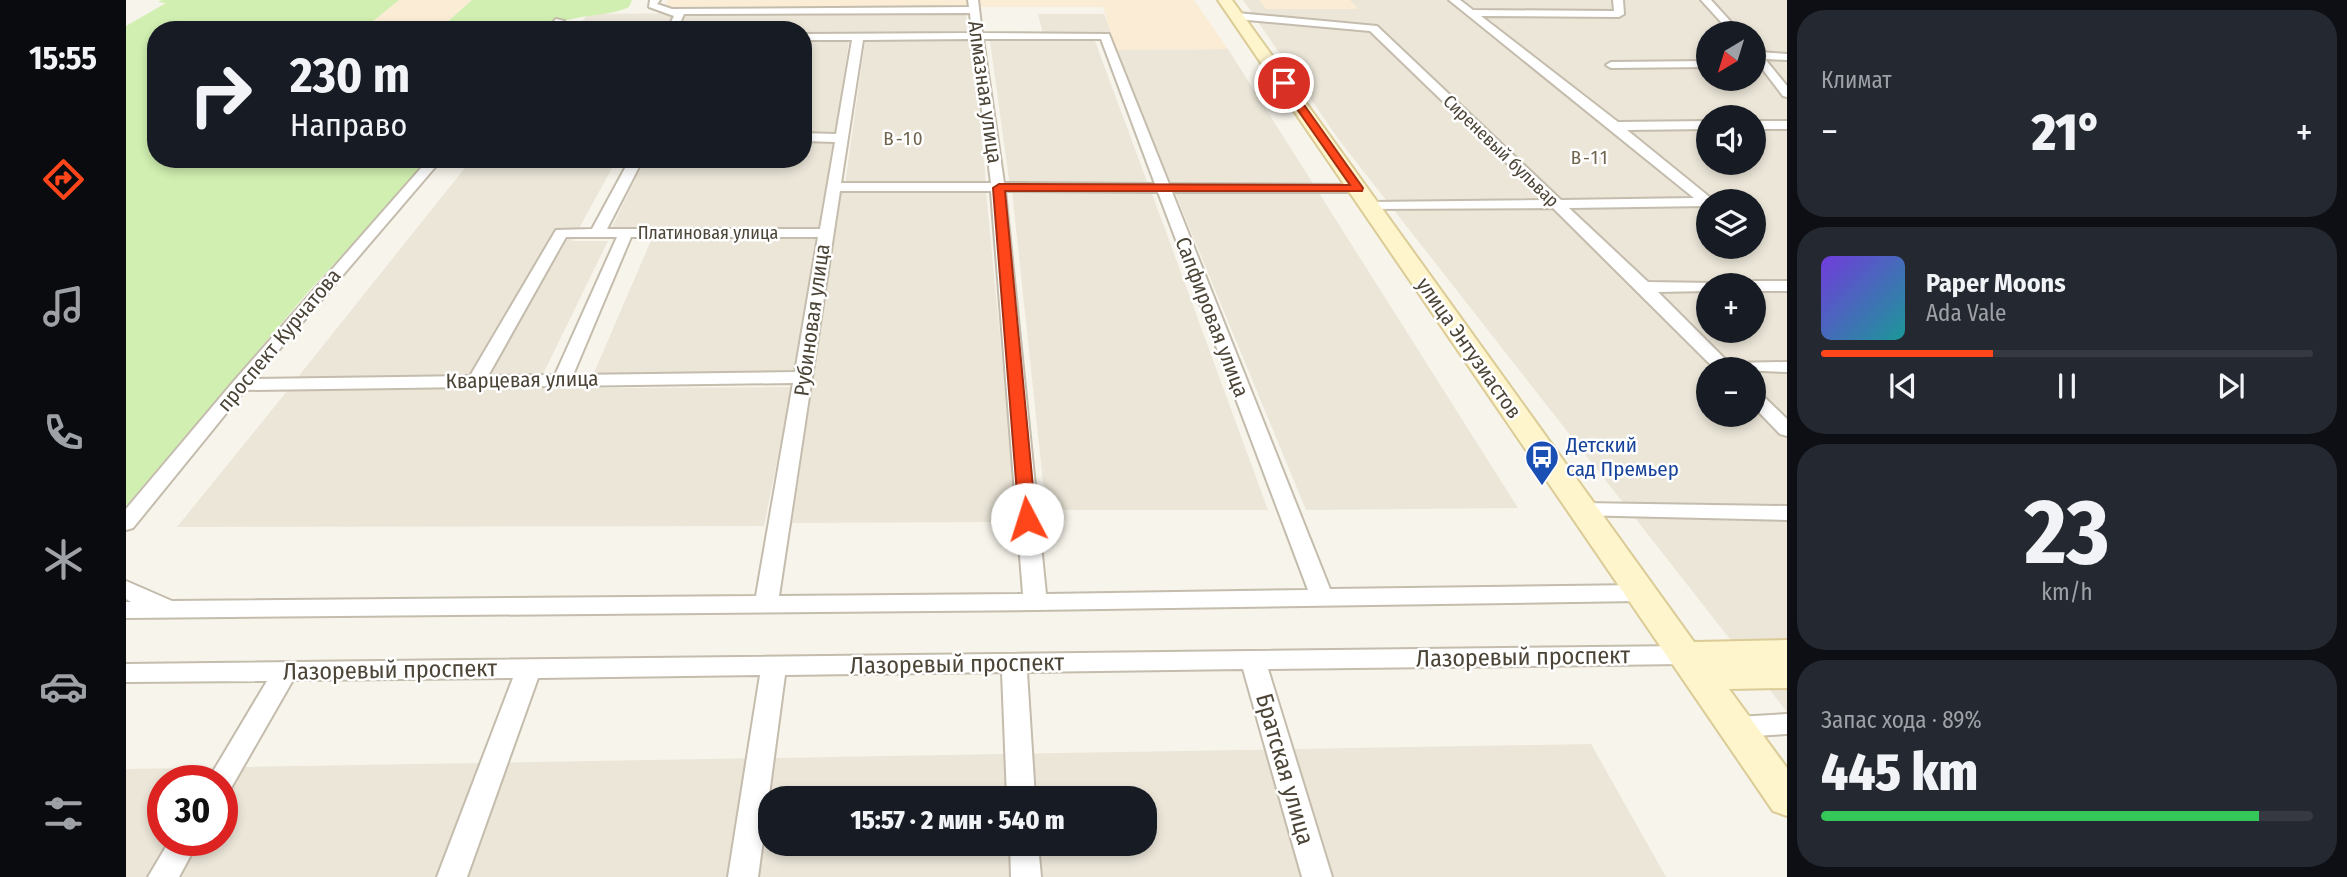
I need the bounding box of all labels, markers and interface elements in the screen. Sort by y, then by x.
street label: Алмазная улица [962,19,1008,165]
north arrow [1696,21,1766,91]
map controls [1696,21,1766,427]
text: 15:55 [29,39,97,77]
text: 230 m [290,46,410,105]
icon: right [175,49,266,140]
pin [1254,53,1314,113]
icon: arrive [1265,64,1303,102]
text: Климат [1821,66,1892,94]
street label: Сиреневый бульвар [1439,90,1563,212]
text: 21° [2032,101,2102,164]
button: sound [1696,105,1766,175]
text: Направо [290,106,407,144]
text: − [1821,109,1838,155]
text: + [2296,109,2313,155]
district label: В-10 [883,127,925,150]
district label: В-11 [1571,146,1609,169]
icon: directions [39,155,88,204]
button: layers [1696,189,1766,259]
street label: Платиновая улица [638,222,778,244]
street label: Сапфировая улица [1170,233,1254,401]
street label: Рубиновая улица [788,242,836,398]
street label: проспект Курчатова [212,263,346,417]
text: Paper Moons [1926,268,2066,299]
street label: улица Энтузиастов [1411,273,1527,423]
button: + [1696,273,1766,343]
icon: music [39,282,88,331]
text: Ada Vale [1926,299,2006,327]
button: − [1696,357,1766,427]
street label: Кварцевая улица [445,366,599,394]
icon: previous [1884,367,1922,405]
icon: pause [2048,367,2086,405]
icon: next [2212,367,2250,405]
icon: phone [39,408,88,457]
place label: Детский сад Премьер [1565,432,1679,482]
bus stop icon: Детский сад Премьер [1523,438,1561,487]
text: 23 [2024,478,2110,587]
position arrow [990,482,1064,556]
icon: climate [39,535,88,584]
text: km/h [2041,578,2093,606]
street label: Лазоревый проспект [1416,641,1631,673]
street label: Лазоревый проспект [850,648,1065,680]
street label: Лазоревый проспект [283,654,498,686]
icon: car [39,662,88,711]
street label: Братская улица [1250,690,1320,848]
text: Запас хода · 89% [1821,706,1982,734]
text: 445 km [1821,741,1978,804]
speed limit sign: 30 [147,765,238,856]
icon: filters [39,789,88,838]
text: 15:57 · 2 мин · 540 m [850,805,1065,836]

